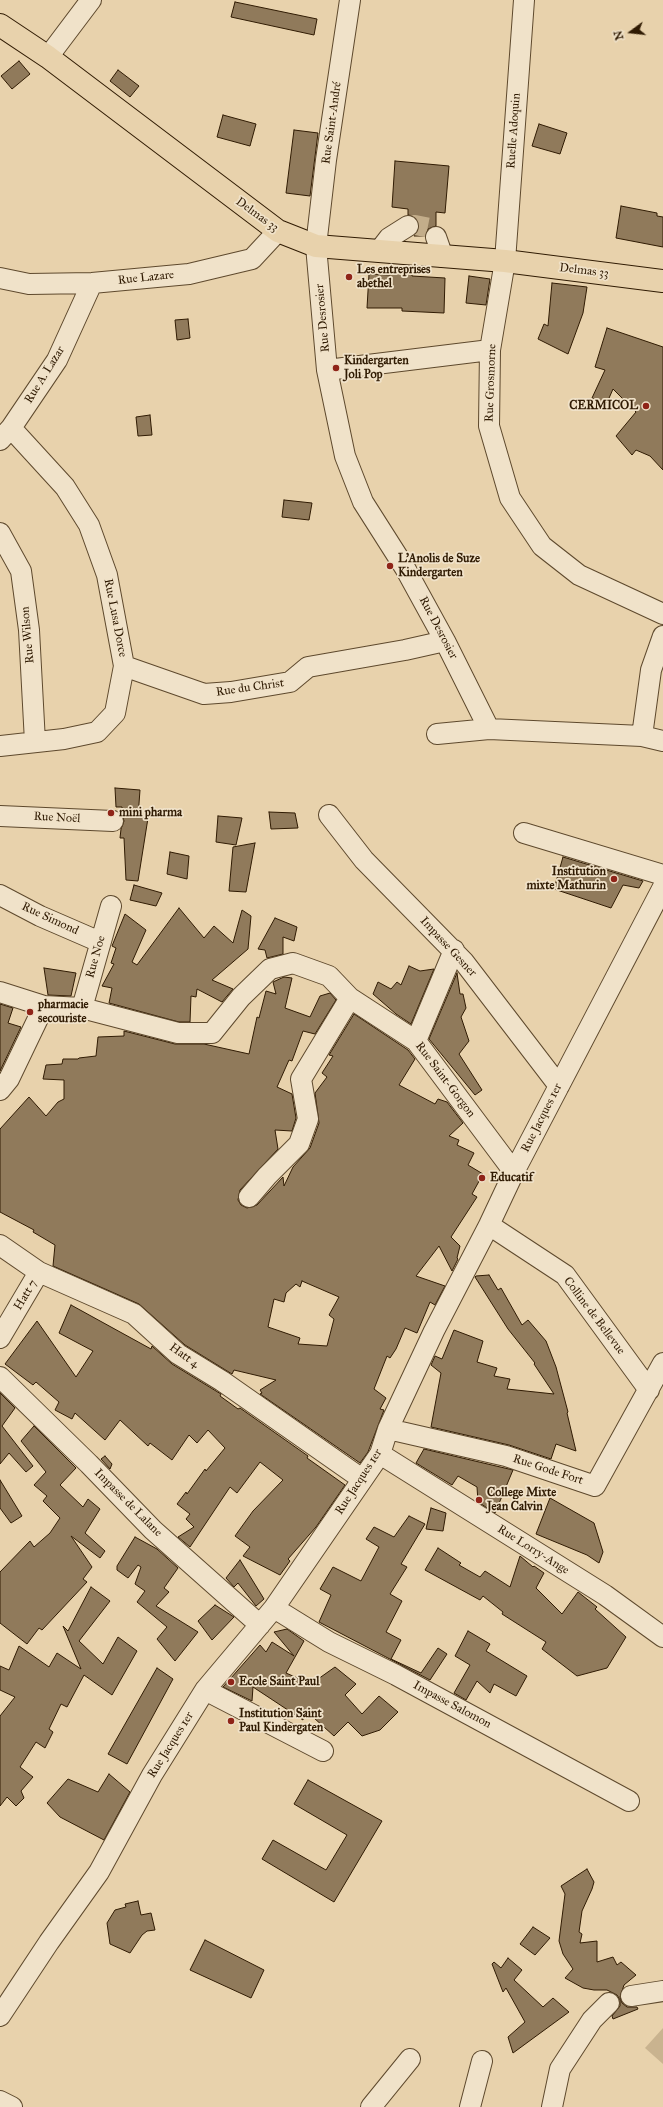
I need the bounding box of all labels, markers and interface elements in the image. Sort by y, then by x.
north arrow [611,12,651,52]
text: N [611,29,626,41]
street label: Rue Saint-André [319,81,345,165]
street label: Ruelle Adoquin [504,93,524,169]
street label: Delmas 33 [233,195,281,235]
street label: Delmas 33 [559,261,609,281]
place label: Les entreprises abethel [357,263,430,291]
street label: Rue Lazare [117,268,175,288]
marker: Les entreprises abethel [344,272,354,282]
street label: Rue Desrosier [313,283,333,353]
street label: Rue A. Lazar [22,344,68,406]
street label: Rue Grosmorne [482,344,500,422]
place label: Kindergarten Joli Pop [344,354,409,382]
marker: Kindergarten Joli Pop [331,363,341,373]
place label: CERMICOL [569,399,638,413]
marker: CERMICOL [641,401,651,411]
place label: L'Anolis de Suze Kindergarten [398,552,480,580]
marker: L'Anolis de Suze Kindergarten [385,561,395,571]
street label: Rue Lusa Dorce [100,578,130,658]
street label: Rue Desrosier [415,594,461,662]
street label: Rue Wilson [18,606,38,664]
street label: Rue du Christ [215,676,285,700]
place label: mini pharma [119,806,182,820]
marker: mini pharma [106,808,116,818]
street label: Rue Noël [33,810,81,826]
place label: Institution mixte Mathurin [526,865,606,893]
marker: Institution mixte Mathurin [609,874,619,884]
street label: Rue Simond [19,900,81,938]
street label: Impasse Gesner [417,914,479,980]
street label: Rue Noe [83,934,109,980]
place label: pharmacie secouriste [38,998,89,1026]
marker: pharmacie secouriste [25,1007,35,1017]
street label: Rue Saint-Gorgon [412,1039,478,1121]
street label: Rue Jacques 1er [518,1081,566,1155]
place label: Educatif [490,1171,533,1185]
marker: Educatif [477,1173,487,1183]
street label: Colline de Bellevue [560,1274,628,1358]
street label: Hatt 7 [11,1277,41,1313]
street label: Hatt 4 [166,1340,202,1372]
street label: Rue Jacques 1er [332,1446,386,1518]
street label: Rue Gode Fort [511,1452,585,1488]
street label: Impasse de Lalane [91,1466,165,1540]
place label: College Mixte Jean Calvin [487,1486,556,1514]
marker: College Mixte Jean Calvin [474,1495,484,1505]
street label: Rue Lorry-Ange [494,1522,572,1578]
place label: Ecole Saint Paul [239,1675,319,1689]
marker: Ecole Saint Paul [226,1677,236,1687]
street label: Impasse Salomon [410,1678,494,1732]
place label: Institution Saint Paul Kindergaten [239,1707,323,1735]
street label: Rue Jacques 1er [145,1709,197,1781]
marker: Institution Saint Paul Kindergaten [226,1716,236,1726]

